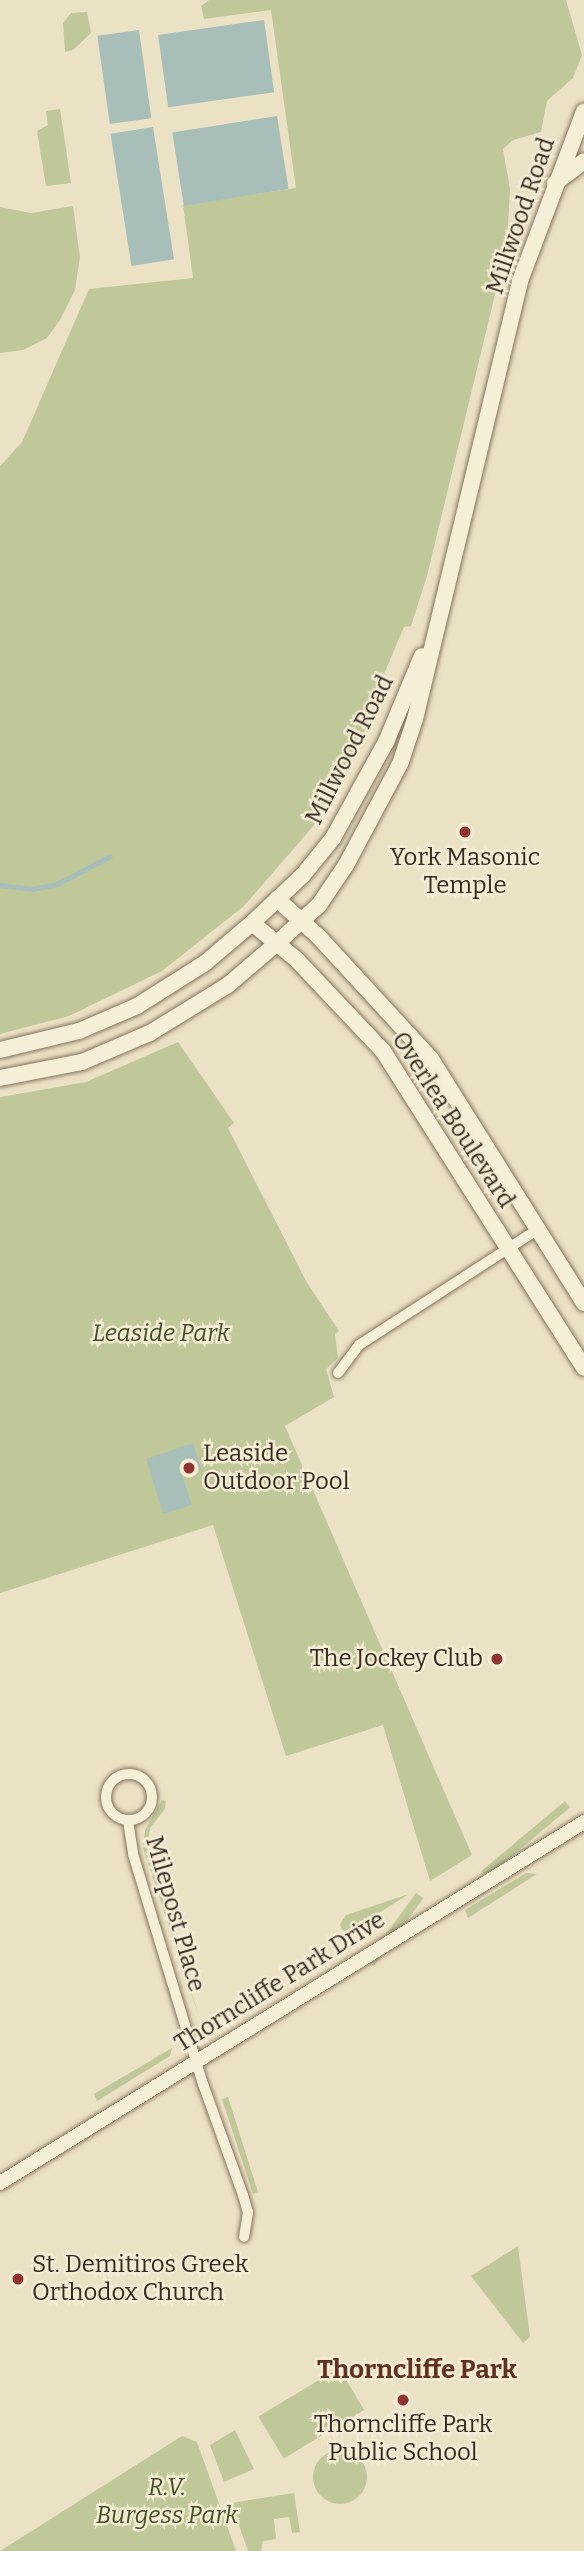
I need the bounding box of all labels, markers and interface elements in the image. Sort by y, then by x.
street label: Millwood Road [481,134,561,298]
street label: Millwood Road [300,671,400,829]
marker: York Masonic Temple [457,824,473,840]
place label: York Masonic Temple [390,844,540,900]
street label: Overlea Boulevard [385,1027,521,1213]
park label: Leaside Park [92,1320,230,1348]
place label: Leaside Outdoor Pool [203,1440,350,1496]
marker: Leaside Outdoor Pool [181,1460,197,1476]
place label: The Jockey Club [310,1645,483,1673]
marker: The Jockey Club [489,1651,505,1667]
street label: Milepost Place [139,1833,211,1995]
street label: Thorncliffe Park Drive [170,1906,390,2058]
place label: St. Demitiros Greek Orthodox Church [32,2251,248,2307]
marker: St. Demitiros Greek Orthodox Church [10,2271,26,2287]
district label: Thorncliffe Park [317,2354,517,2386]
marker: Thorncliffe Park Public School [395,2392,411,2408]
place label: Thorncliffe Park Public School [314,2411,492,2467]
park label: R.V. Burgess Park [96,2474,238,2530]

